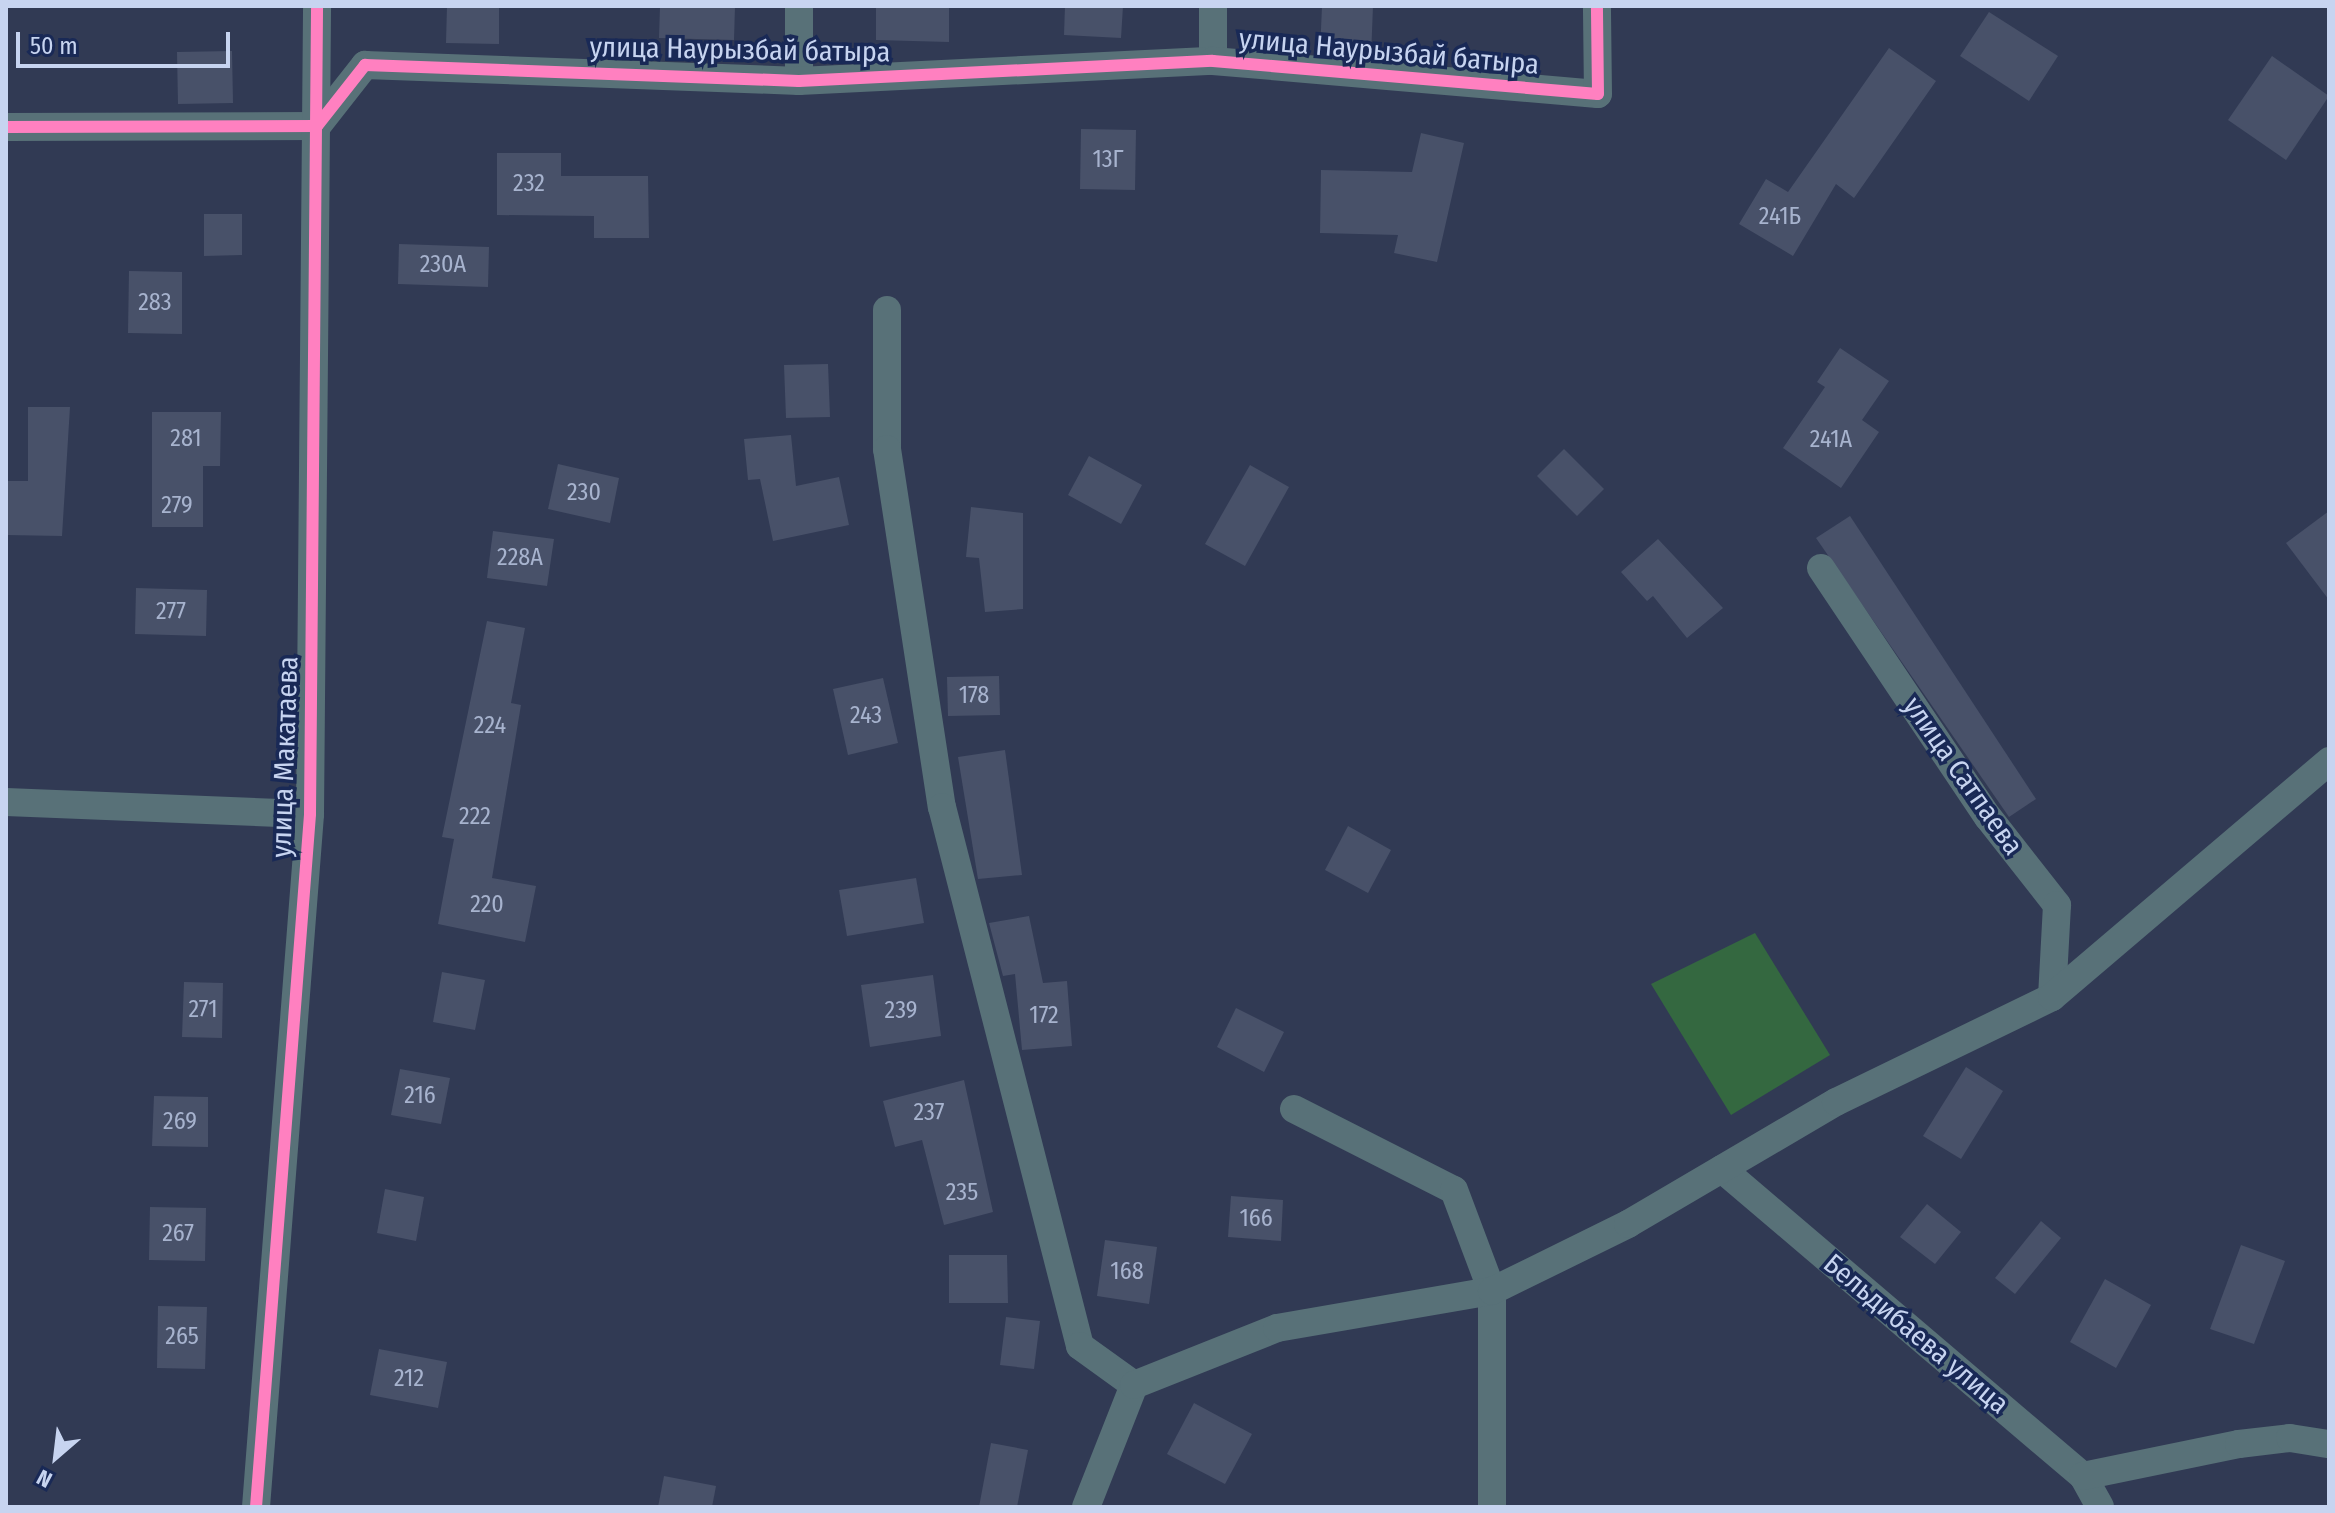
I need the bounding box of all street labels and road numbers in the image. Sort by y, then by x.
street label: улица Наурызбай батыра [1238,22,1540,82]
street label: улица Наурызбай батыра [589,31,891,69]
street label: улица Макатаева [265,656,305,858]
street label: улица Сатпаева [1896,691,2030,861]
street label: Бельдибаева улица [1817,1247,2015,1421]

